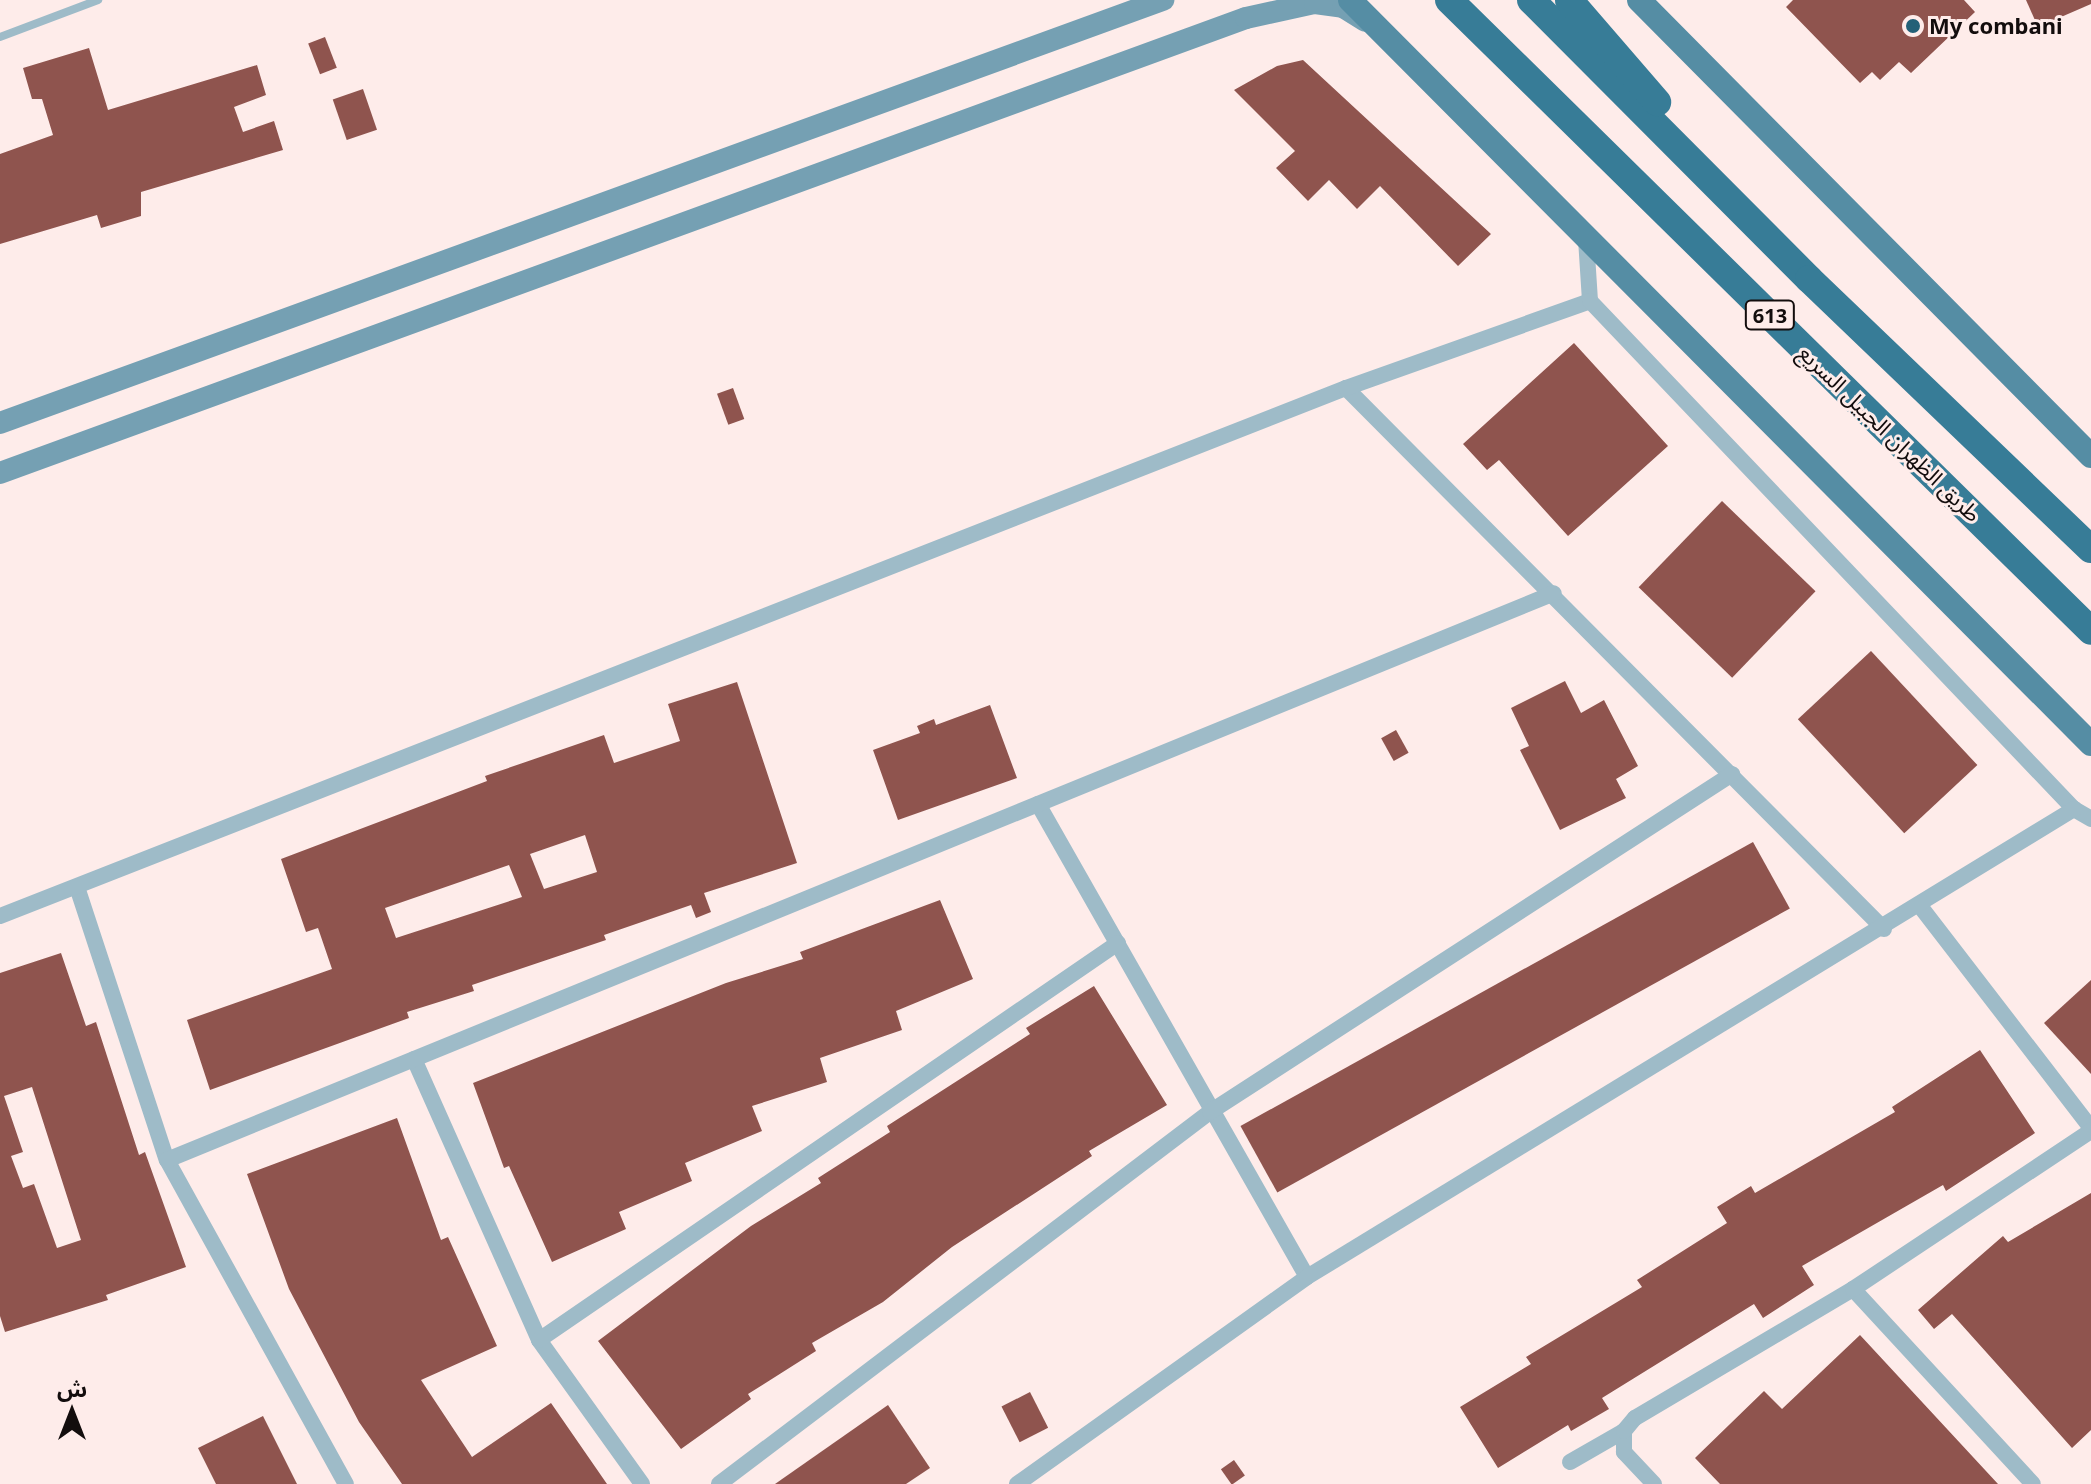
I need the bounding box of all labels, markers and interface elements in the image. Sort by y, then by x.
place label: My combani [1929,13,2063,39]
marker: My combani [1904,17,1922,35]
road number: 613 [1744,299,1796,331]
street label: طريق الظهران الجبيل السريع [1793,339,1987,527]
north arrow [32,1372,112,1452]
text: ش [57,1373,87,1403]

